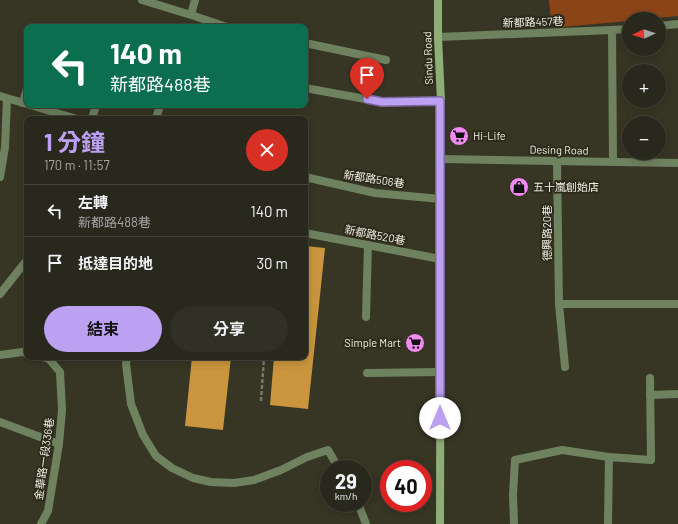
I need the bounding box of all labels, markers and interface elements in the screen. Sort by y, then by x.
north arrow [622,12,666,56]
map controls [622,12,666,160]
street label: 新都路457巷 [502,14,564,29]
street label: Sindu Road [420,31,435,85]
text: 140 m [110,36,182,70]
icon: left [44,40,96,92]
pin [350,58,384,99]
icon: arrive [356,64,378,86]
button: + [622,64,666,108]
text: 新都路488巷 [110,73,211,95]
button: − [622,116,666,160]
supermarket icon: Hi-Life [448,125,470,147]
text: 1 分鐘 [44,127,105,156]
button: close [246,129,288,171]
place label: Hi-Life [473,129,506,142]
street label: Desing Road [529,142,589,157]
text: 170 m · 11:57 [44,157,110,173]
street label: 新都路506巷 [343,167,405,190]
shop icon: 五十嵐創始店 [508,176,530,198]
place label: 五十嵐創始店 [533,180,599,193]
text: 左轉 [78,193,108,211]
icon: left [44,200,66,222]
text: 140 m [251,202,288,220]
street label: 德興路20巷 [540,205,553,261]
text: 新都路488巷 [78,214,151,230]
street label: 新都路520巷 [344,222,407,247]
icon: arrive [44,252,66,274]
text: 抵達目的地 [78,254,153,272]
text: 30 m [256,254,288,272]
button: 結束 [44,306,162,352]
button: 分享 [170,306,288,352]
supermarket icon: Simple Mart [404,332,426,354]
place label: Simple Mart [344,336,401,349]
position arrow [419,397,461,439]
street label: 金華路一段336巷 [31,417,56,501]
speed limit sign: 40 [380,460,432,512]
text: 29 [335,469,357,493]
text: km/h [335,490,357,502]

